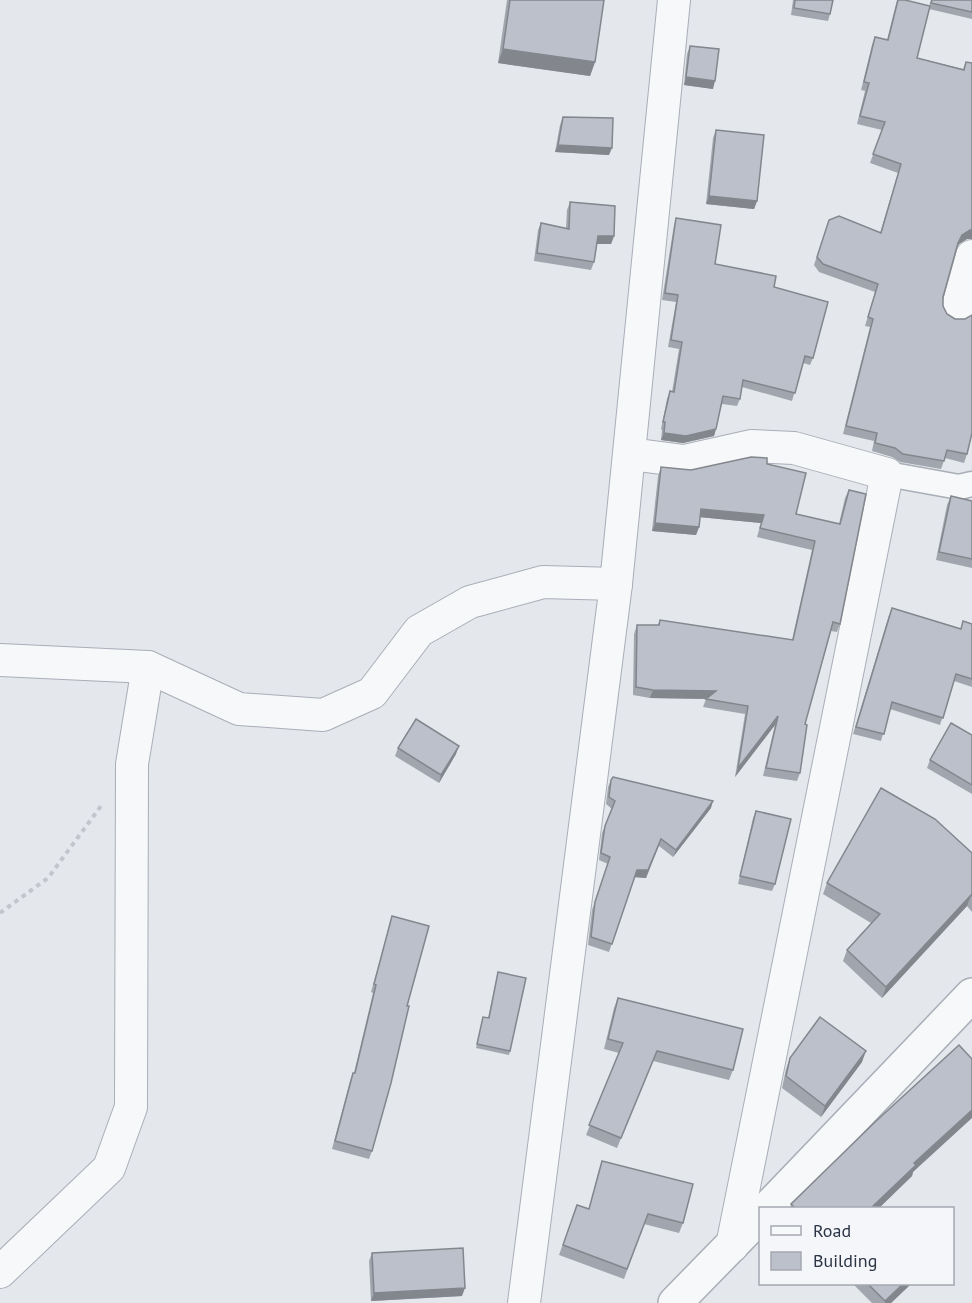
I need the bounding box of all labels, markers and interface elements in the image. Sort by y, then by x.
legend [759,1207,954,1285]
text: Road [813,1219,851,1242]
text: Building [813,1249,877,1272]

